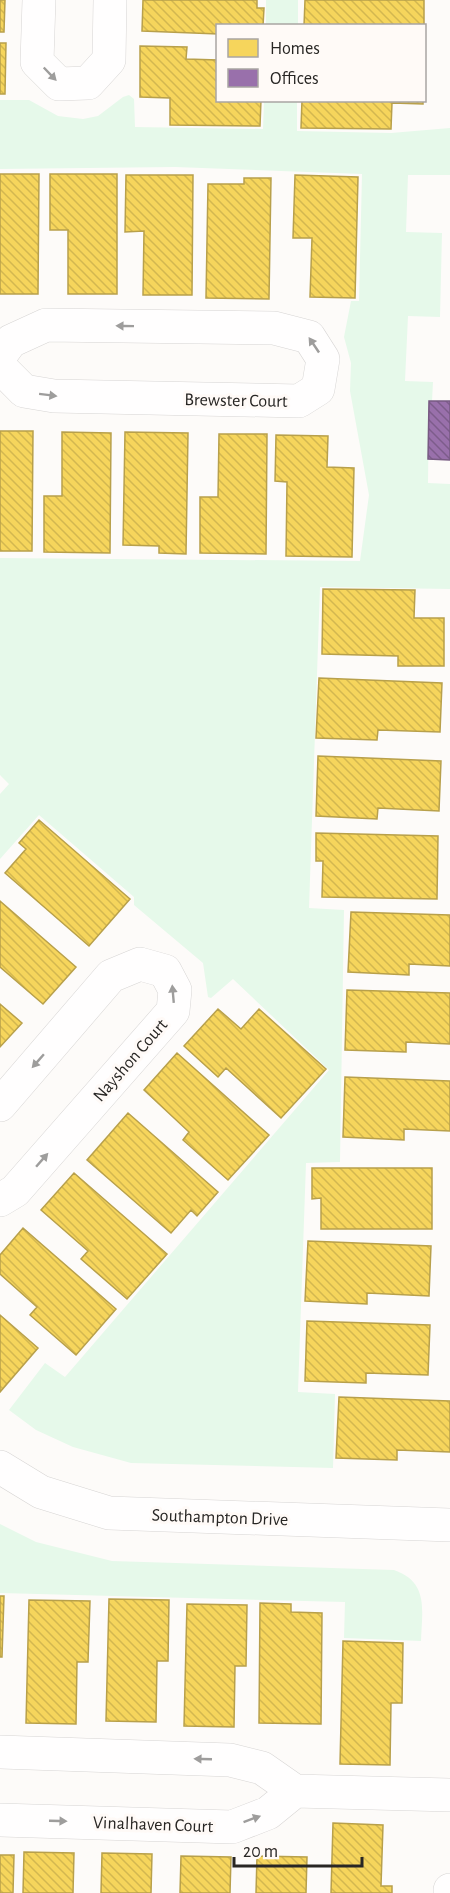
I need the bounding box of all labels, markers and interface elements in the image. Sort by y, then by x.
legend [216,24,426,102]
text: Homes [270,40,320,58]
one-way arrow [42,67,56,81]
text: Offices [270,70,319,88]
one-way arrow [115,321,134,331]
one-way arrow [308,338,320,354]
one-way arrow [38,390,57,400]
street label: Brewster Court [184,391,288,411]
one-way arrow [168,984,178,1003]
street label: Nayshon Court [90,1016,172,1105]
one-way arrow [32,1053,45,1068]
one-way arrow [35,1153,48,1168]
street label: Southampton Drive [151,1507,289,1529]
one-way arrow [193,1755,212,1764]
street label: Vinalhaven Court [93,1814,214,1836]
one-way arrow [243,1814,261,1824]
one-way arrow [49,1817,68,1826]
scale bar [234,1830,362,1868]
text: 20 m [243,1843,278,1861]

